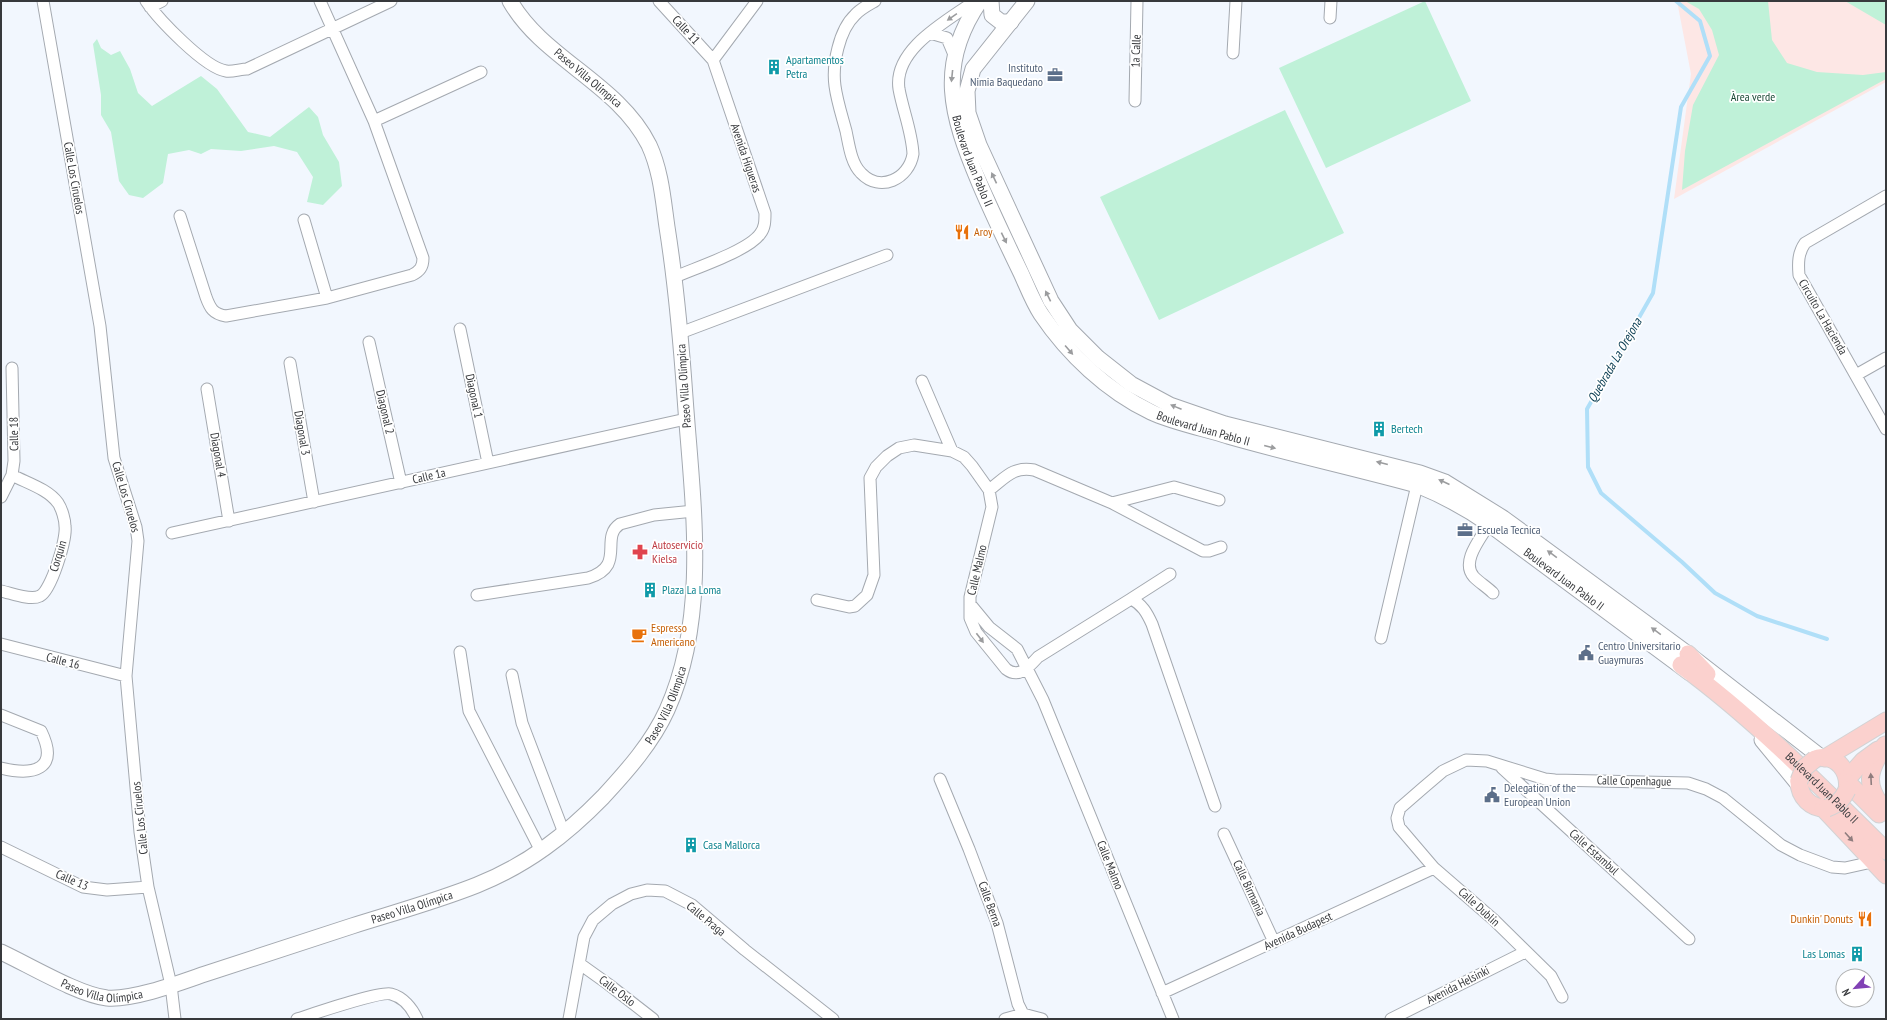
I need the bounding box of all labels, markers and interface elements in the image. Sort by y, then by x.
street label: Calle 11 [669,12,703,47]
one-way arrow [947,13,958,21]
street label: 1a Calle [1127,34,1144,68]
street label: Paseo Villa Olímpica [551,45,625,110]
place label: Apartamentos Petra [786,52,844,81]
building icon: Apartamentos Petra [765,58,783,76]
place label: Instituto Nimia Baquedano [970,60,1043,89]
office icon: Instituto Nimia Baquedano [1046,66,1064,84]
one-way arrow [948,70,955,82]
park label: Àrea verde [1731,89,1775,104]
street label: Boulevard Juan Pablo II [949,114,997,209]
street label: Avenida Higueras [728,121,765,194]
street label: Calle Los Ciruelos [61,141,88,215]
one-way arrow [991,173,997,184]
restaurant icon: Aroy [953,223,971,241]
place label: Aroy [974,224,993,239]
one-way arrow [1001,232,1007,244]
street label: Circuito La Hacienda [1796,276,1851,357]
one-way arrow [1045,291,1051,302]
water label: Quebrada La Orejona [1583,314,1646,406]
street label: Paseo Villa Olímpica [673,343,694,428]
one-way arrow [1064,345,1073,354]
street label: Diagonal 1 [462,372,486,419]
street label: Diagonal 2 [373,388,398,435]
one-way arrow [1170,404,1181,410]
street label: Boulevard Juan Pablo II [1155,407,1252,449]
street label: Diagonal 3 [291,410,314,456]
street label: Calle 18 [6,417,21,451]
building icon: Bertech [1370,420,1388,438]
place label: Bertech [1391,421,1423,436]
street label: Diagonal 4 [207,432,230,479]
one-way arrow [1264,445,1276,451]
street label: Calle Los Ciruelos [109,460,144,534]
one-way arrow [1376,460,1388,466]
street label: Calle 1a [411,464,447,487]
one-way arrow [1438,479,1449,485]
office icon: Escuela Tecnica [1456,521,1474,539]
place label: Escuela Tecnica [1477,522,1541,537]
place label: Autoservicio Kielsa [652,537,703,566]
street label: Corquin [46,538,69,573]
pharmacy icon: Autoservicio Kielsa [631,543,649,561]
street label: Calle Malmo [963,543,990,597]
street label: Boulevard Juan Pablo II [1521,544,1607,614]
one-way arrow [1546,550,1557,558]
building icon: Plaza La Loma [641,581,659,599]
place label: Plaza La Loma [662,582,721,597]
place label: Espresso Americano [651,620,695,649]
cafe icon: Espresso Americano [630,626,648,644]
one-way arrow [1651,627,1662,635]
one-way arrow [976,632,984,643]
place label: Centro Universitario Guaymuras [1598,638,1681,667]
public building icon: Centro Universitario Guaymuras [1577,644,1595,662]
street label: Calle 16 [45,649,81,672]
street label: Paseo Villa Olímpica [641,664,689,747]
street label: Boulevard Juan Pablo II [1782,749,1862,826]
street label: Calle Copenhague [1597,772,1671,789]
one-way arrow [1868,773,1875,785]
place label: Delegation of the European Union [1504,780,1576,809]
street label: Calle Los Ciruelos [128,781,151,855]
public building icon: Delegation of the European Union [1483,786,1501,804]
street label: Calle Estambul [1566,825,1622,878]
one-way arrow [1844,832,1854,842]
building icon: Casa Mallorca [682,836,700,854]
place label: Casa Mallorca [703,837,760,852]
street label: Calle Malmo [1094,838,1127,891]
street label: Calle Birmania [1230,857,1269,918]
street label: Calle 13 [54,866,91,893]
street label: Calle Berna [975,879,1006,929]
street label: Calle Dublín [1456,884,1503,929]
street label: Paseo Villa Olímpica [369,887,455,927]
street label: Calle Praga [684,898,729,939]
street label: Avenida Budapest [1261,908,1335,953]
restaurant icon: Dunkin' Donuts [1856,910,1874,928]
place label: Dunkin' Donuts [1790,911,1853,926]
building icon: Las Lomas [1848,945,1866,963]
place label: Las Lomas [1802,946,1845,961]
street label: Avenida Helsinki [1424,962,1492,1007]
north arrow [1835,968,1875,1008]
street label: Calle Oslo [596,972,639,1009]
street label: Paseo Villa Olímpica [59,975,144,1005]
text: N [1838,987,1854,998]

